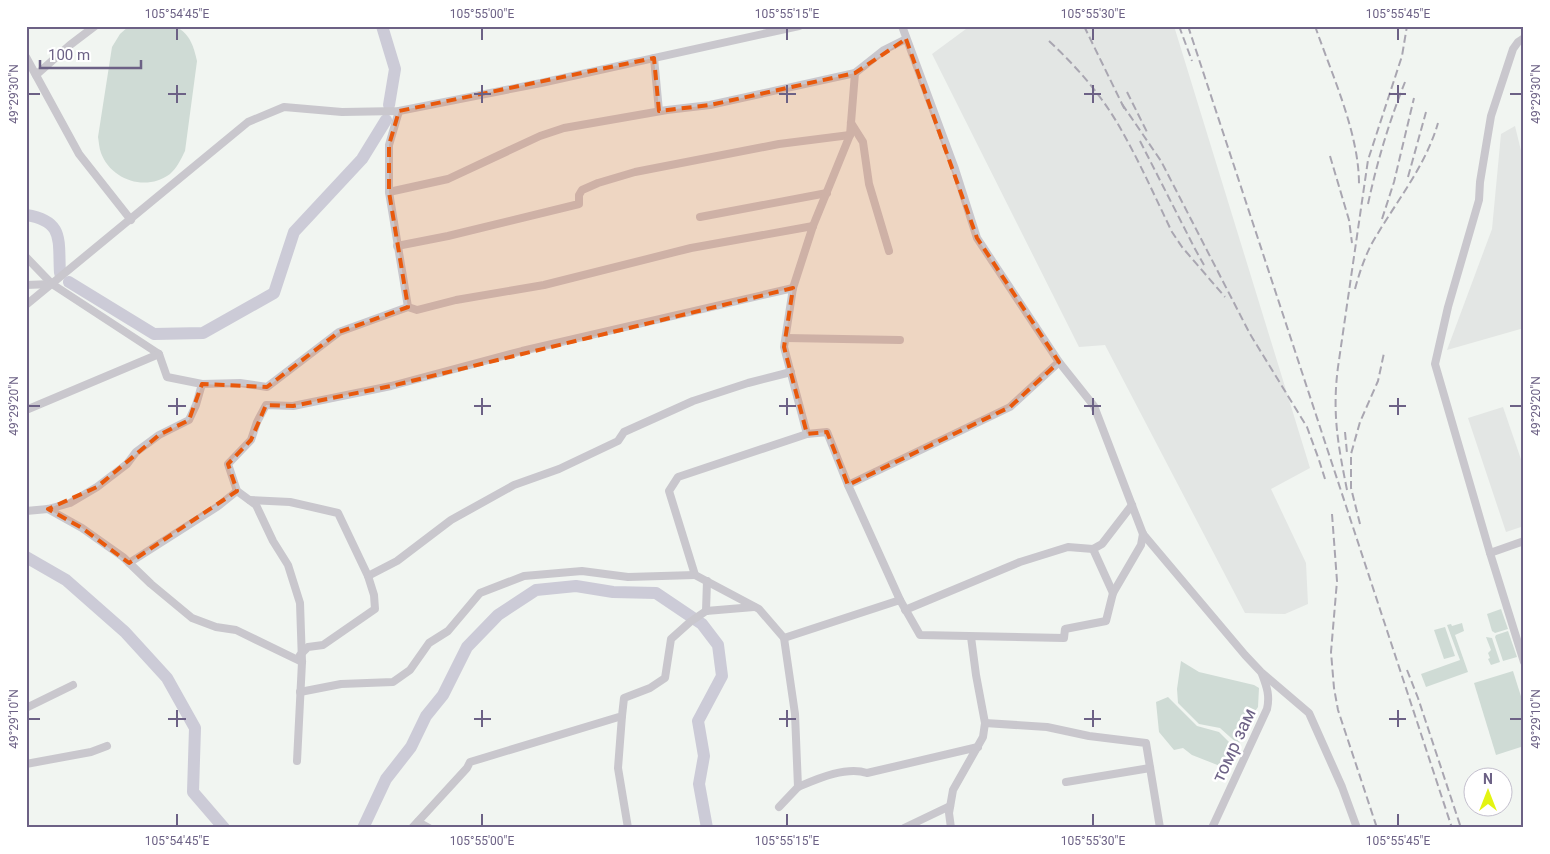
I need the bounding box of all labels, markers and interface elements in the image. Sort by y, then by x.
text: 105°54'45"E [145,7,209,21]
text: 105°55'00"E [450,7,514,21]
text: 105°55'15"E [755,7,819,21]
text: 105°55'30"E [1061,7,1125,21]
text: 105°55'45"E [1366,7,1430,21]
scale bar [40,38,141,70]
text: 100 m [48,46,90,64]
text: 49°29'30"N [7,64,21,124]
text: 49°29'30"N [1529,64,1543,124]
text: 49°29'20"N [7,376,21,436]
text: 49°29'20"N [1529,376,1543,436]
text: 49°29'10"N [7,689,21,749]
text: 49°29'10"N [1529,689,1543,749]
street label: томр зам [1207,705,1260,785]
north arrow [1462,766,1512,816]
text: N [1483,771,1493,787]
text: 105°54'45"E [145,834,209,848]
text: 105°55'00"E [450,834,514,848]
text: 105°55'15"E [755,834,819,848]
text: 105°55'30"E [1061,834,1125,848]
text: 105°55'45"E [1366,834,1430,848]

